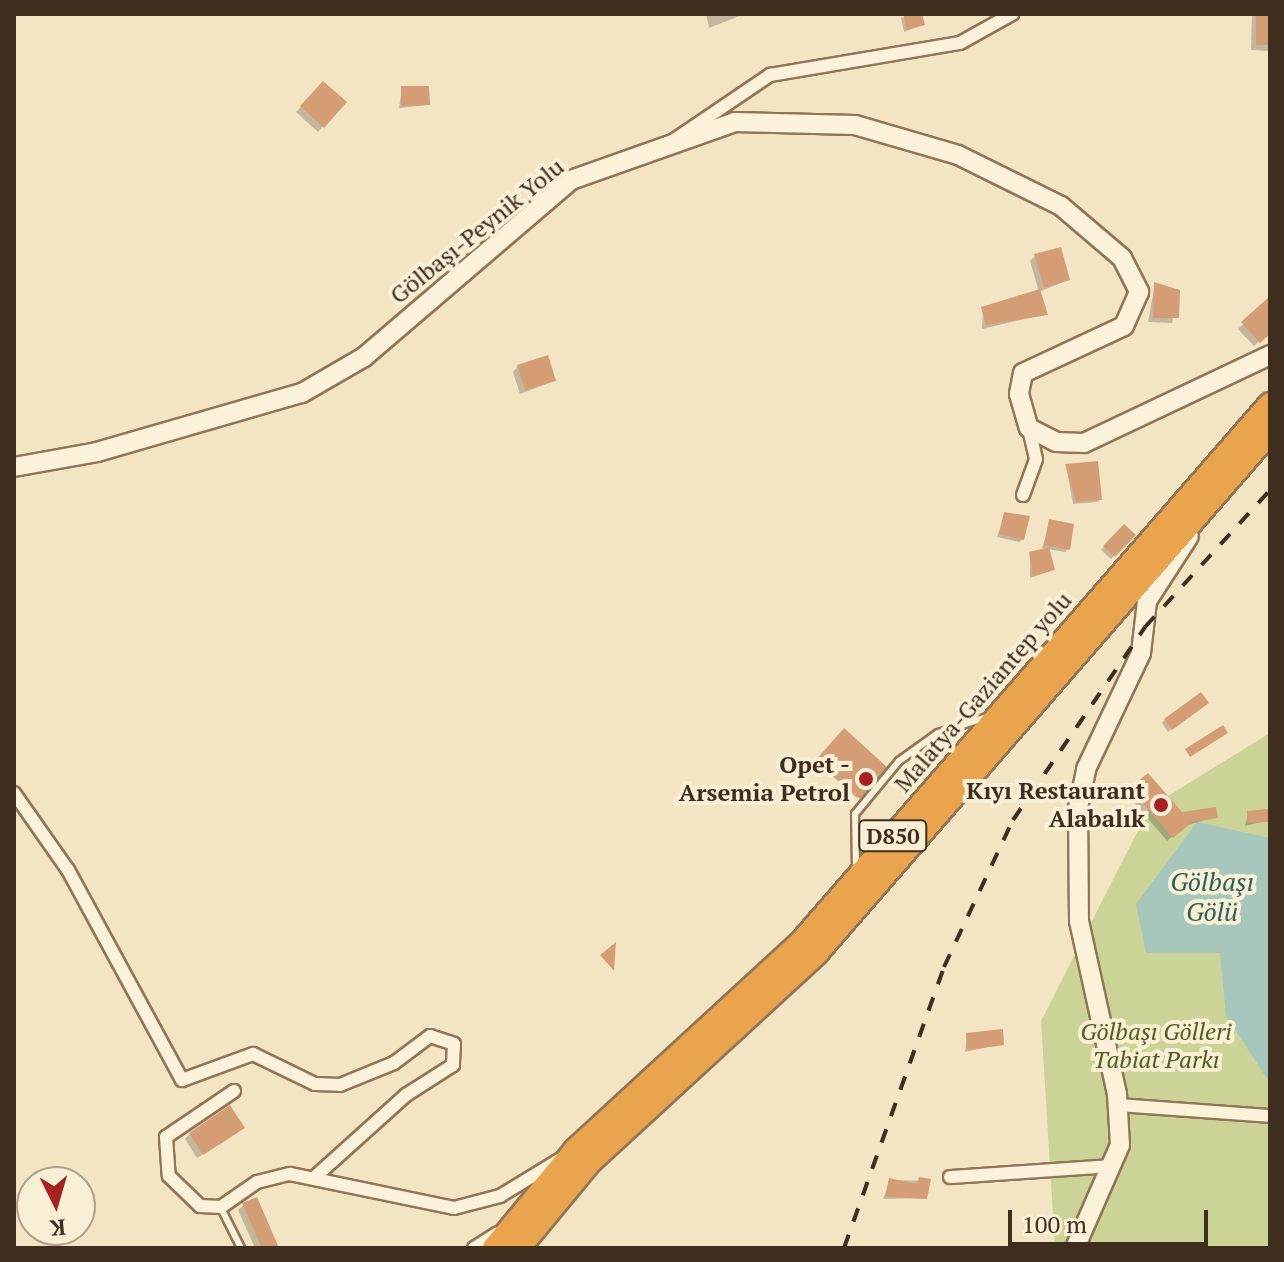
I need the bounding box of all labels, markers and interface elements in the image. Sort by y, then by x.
street label: Gölbaşı-Peynik Yolu [384,152,570,310]
street label: Malatya-Gaziantep yolu [888,586,1078,798]
place label: Opet - Arsemia Petrol [679,751,850,807]
marker: Opet - Arsemia Petrol [857,770,875,788]
place label: Kıyı Restaurant Alabalık [966,777,1145,833]
marker: Kıyı Restaurant Alabalık [1152,796,1170,814]
road number: D850 [857,818,929,854]
water label: Gölbaşı Gölü [1170,866,1254,928]
park label: Gölbaşı Gölleri Tabiat Parkı [1080,1018,1232,1074]
north arrow [16,1166,96,1246]
scale bar [1012,1194,1212,1244]
text: 100 m [1022,1208,1087,1240]
text: K [49,1213,67,1244]

